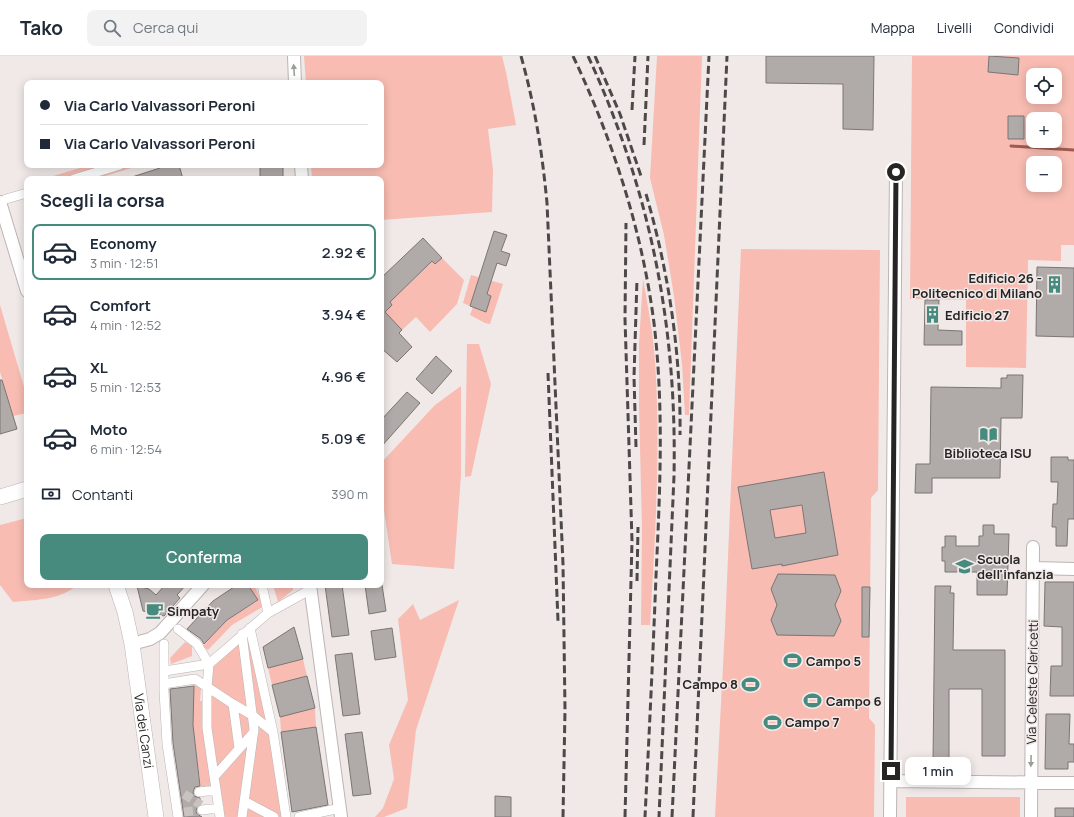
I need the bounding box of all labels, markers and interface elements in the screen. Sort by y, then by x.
search box [87,10,367,46]
text: Tako [20,15,63,41]
icon: search [101,17,123,39]
text: Cerca qui [133,17,199,38]
text: Mappa [871,18,915,37]
text: Livelli [937,18,972,37]
text: Condividi [994,18,1054,37]
one-way arrow [291,63,298,76]
map controls [1026,68,1062,192]
button: locate [1026,68,1062,104]
text: Via Carlo Valvassori Peroni [64,95,255,116]
button: + [1026,112,1062,148]
text: Via Carlo Valvassori Peroni [64,133,255,154]
button: − [1026,156,1062,192]
route start [887,163,905,181]
text: Scegli la corsa [40,188,165,212]
text: Economy [90,233,157,254]
icon: car [42,234,78,270]
text: 2.92 € [322,242,366,263]
text: 3 min · 12:51 [90,254,159,272]
place label: Edificio 26 - Politecnico di Milano [912,269,1042,302]
building icon: Edificio 26 - Politecnico di Milano [1045,275,1065,295]
text: Comfort [90,295,151,316]
icon: car [42,296,78,332]
text: 3.94 € [322,304,366,325]
building icon: Edificio 27 [922,305,942,325]
place label: Edificio 27 [945,306,1009,324]
text: 4 min · 12:52 [90,316,161,334]
text: XL [90,357,108,378]
icon: car [42,358,78,394]
text: 4.96 € [321,366,366,387]
text: 5 min · 12:53 [90,378,161,396]
text: Moto [90,419,127,440]
icon: car [42,420,78,456]
library icon: Biblioteca ISU [978,424,998,444]
text: 5.09 € [321,428,366,449]
text: 6 min · 12:54 [90,440,162,458]
place label: Biblioteca ISU [944,444,1032,462]
icon: cash [40,483,62,505]
text: Contanti [72,484,133,505]
text: 390 m [331,485,368,503]
button: Conferma [40,534,368,580]
place label: Scuola dell'infanzia [977,550,1053,583]
school or university icon: Scuola dell'infanzia [954,556,974,576]
cafe icon: Simpaty [144,601,164,621]
place label: Simpaty [167,602,220,620]
street label: Via Celeste Clericetti [1022,619,1042,745]
sports icon: Campo 5 [783,651,803,671]
place label: Campo 5 [806,652,861,670]
sports icon: Campo 8 [741,674,761,694]
place label: Campo 8 [683,675,738,693]
sports icon: Campo 6 [803,691,823,711]
street label: Via dei Canzi [130,692,158,770]
place label: Campo 6 [826,692,882,710]
sports icon: Campo 7 [762,712,782,732]
place label: Campo 7 [785,713,839,731]
one-way arrow [1028,755,1035,767]
callout: 1 min [905,757,971,785]
route end [882,762,900,780]
text: 1 min [923,762,954,780]

